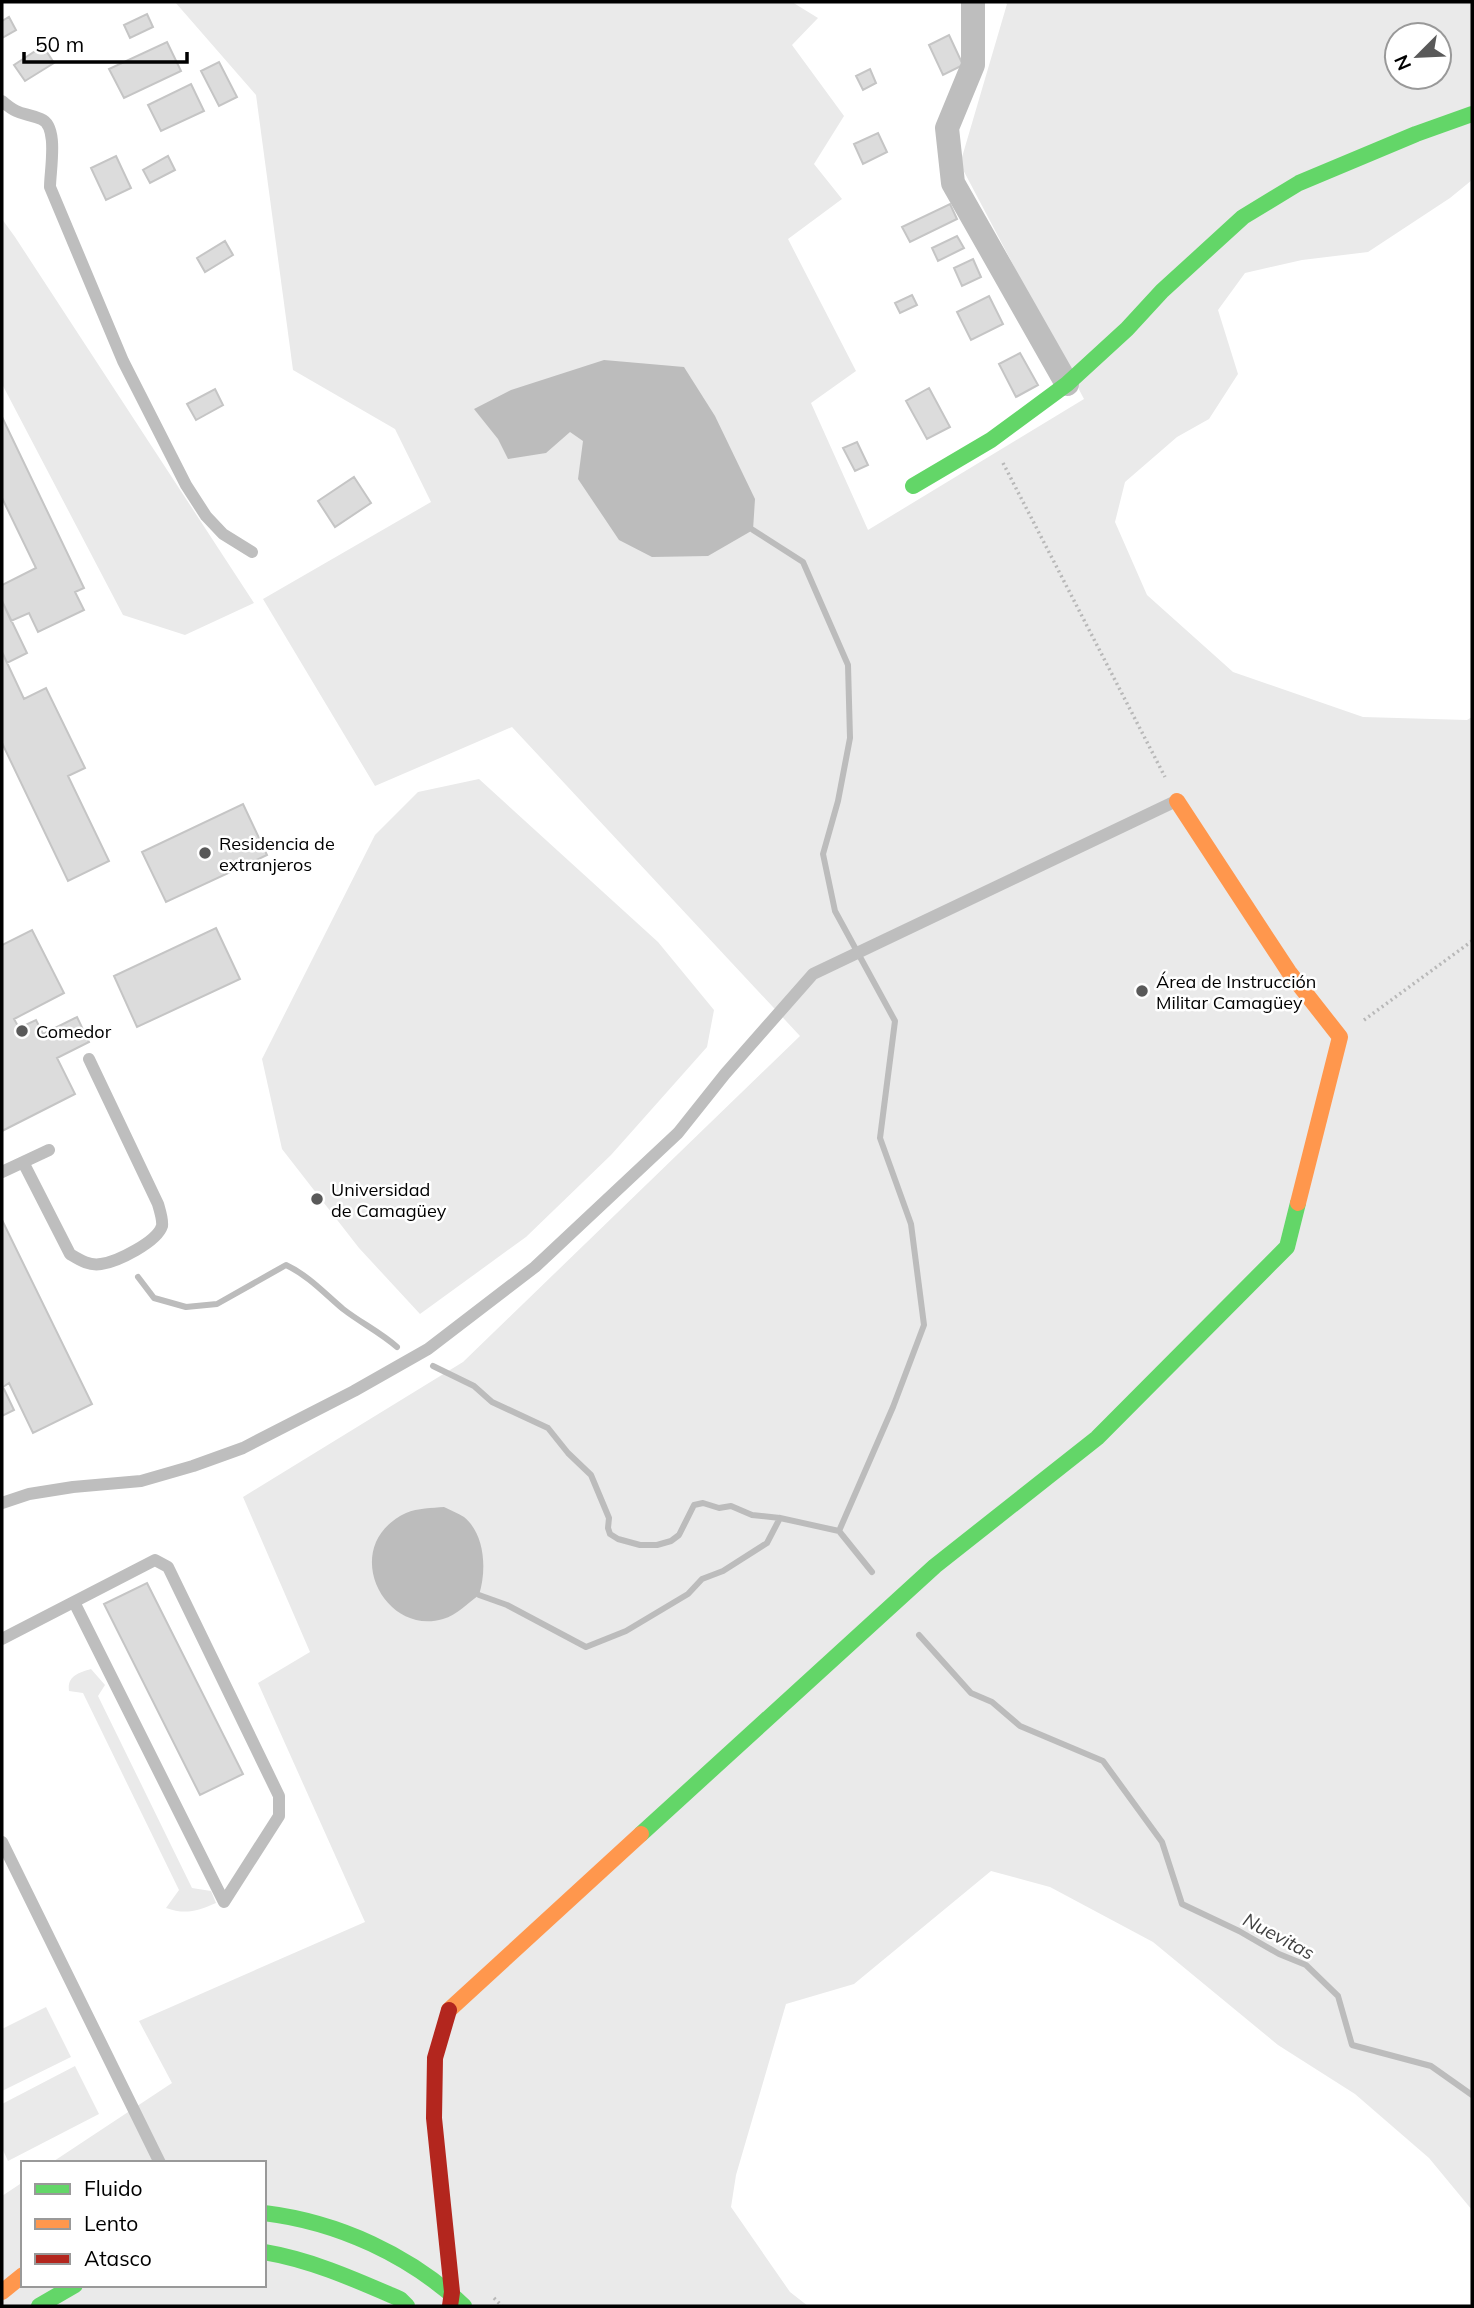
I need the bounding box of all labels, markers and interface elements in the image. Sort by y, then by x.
scale bar [24,21,187,65]
north arrow [1383,21,1453,91]
text: 50 m [35,31,84,57]
text: N [1389,51,1416,74]
place label: Residencia de extranjeros [219,832,335,876]
marker: Residencia de extranjeros [197,845,213,861]
place label: Área de Instrucción Militar Camagüey [1156,970,1316,1014]
marker: Área de Instrucción Militar Camagüey [1134,983,1150,999]
place label: Comedor [36,1020,112,1043]
marker: Comedor [14,1023,30,1039]
place label: Universidad de Camagüey [331,1178,447,1222]
marker: Universidad de Camagüey [309,1191,325,1207]
water label: Nuevitas [1239,1907,1319,1965]
legend [21,2161,266,2287]
text: Fluido [84,2175,143,2201]
text: Lento [84,2210,138,2236]
text: Atasco [84,2245,152,2271]

